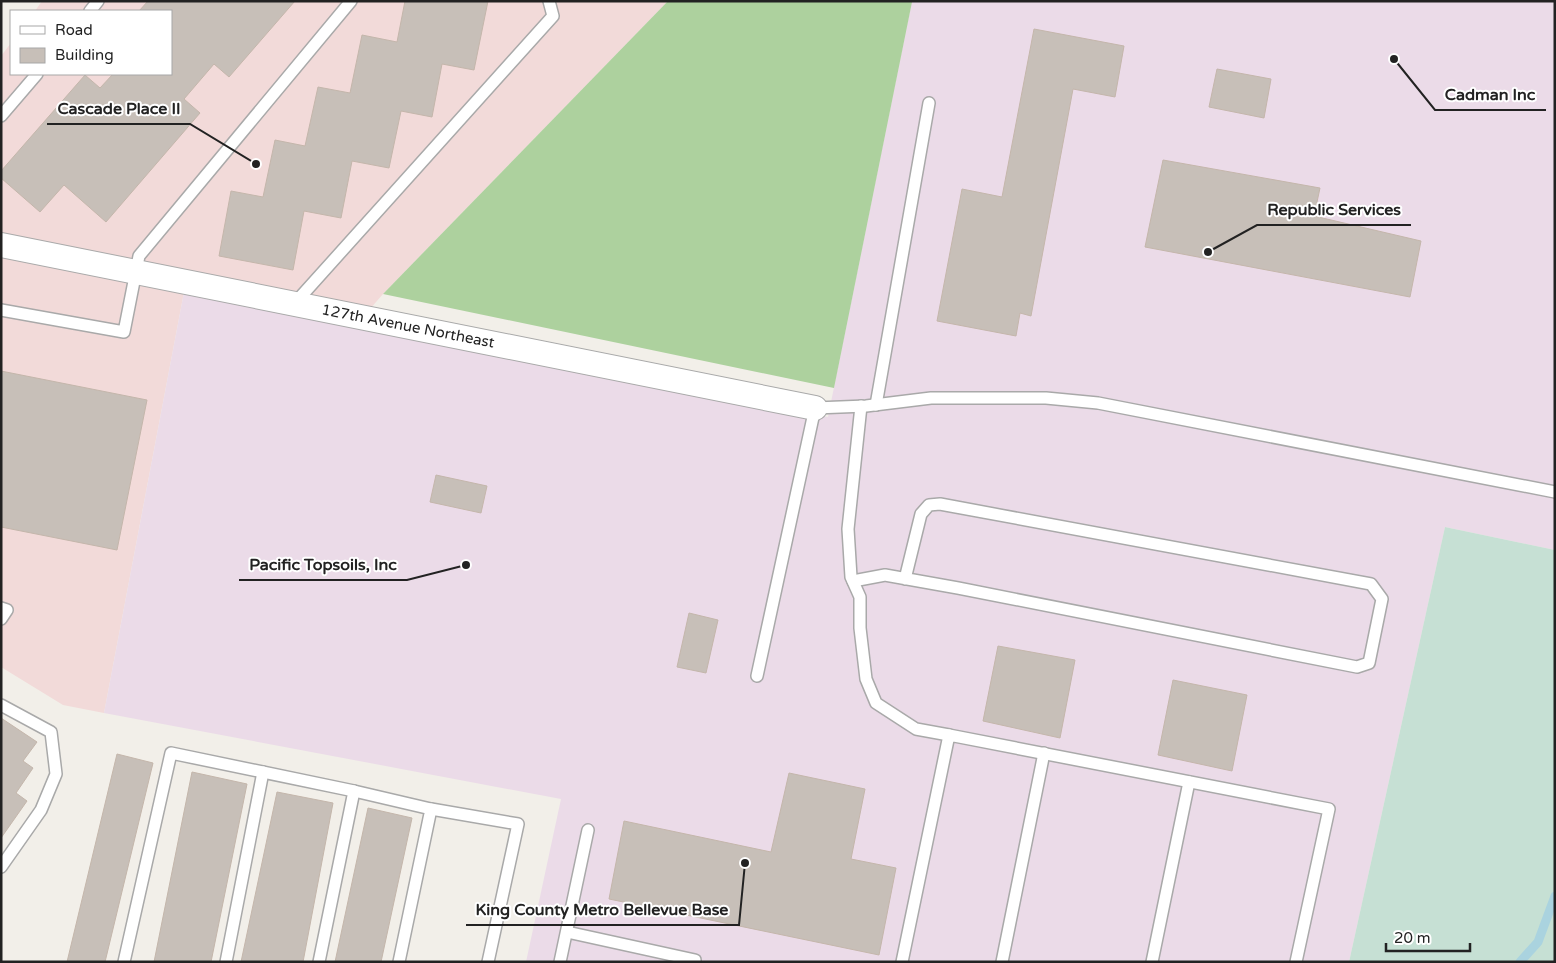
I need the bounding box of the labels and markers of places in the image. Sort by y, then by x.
callout: Cadman Inc [1435,79,1546,110]
callout: Cascade Place II [47,93,190,124]
callout: Republic Services [1257,194,1411,225]
callout: Pacific Topsoils, Inc [239,549,407,580]
callout: King County Metro Bellevue Base [466,894,739,925]

